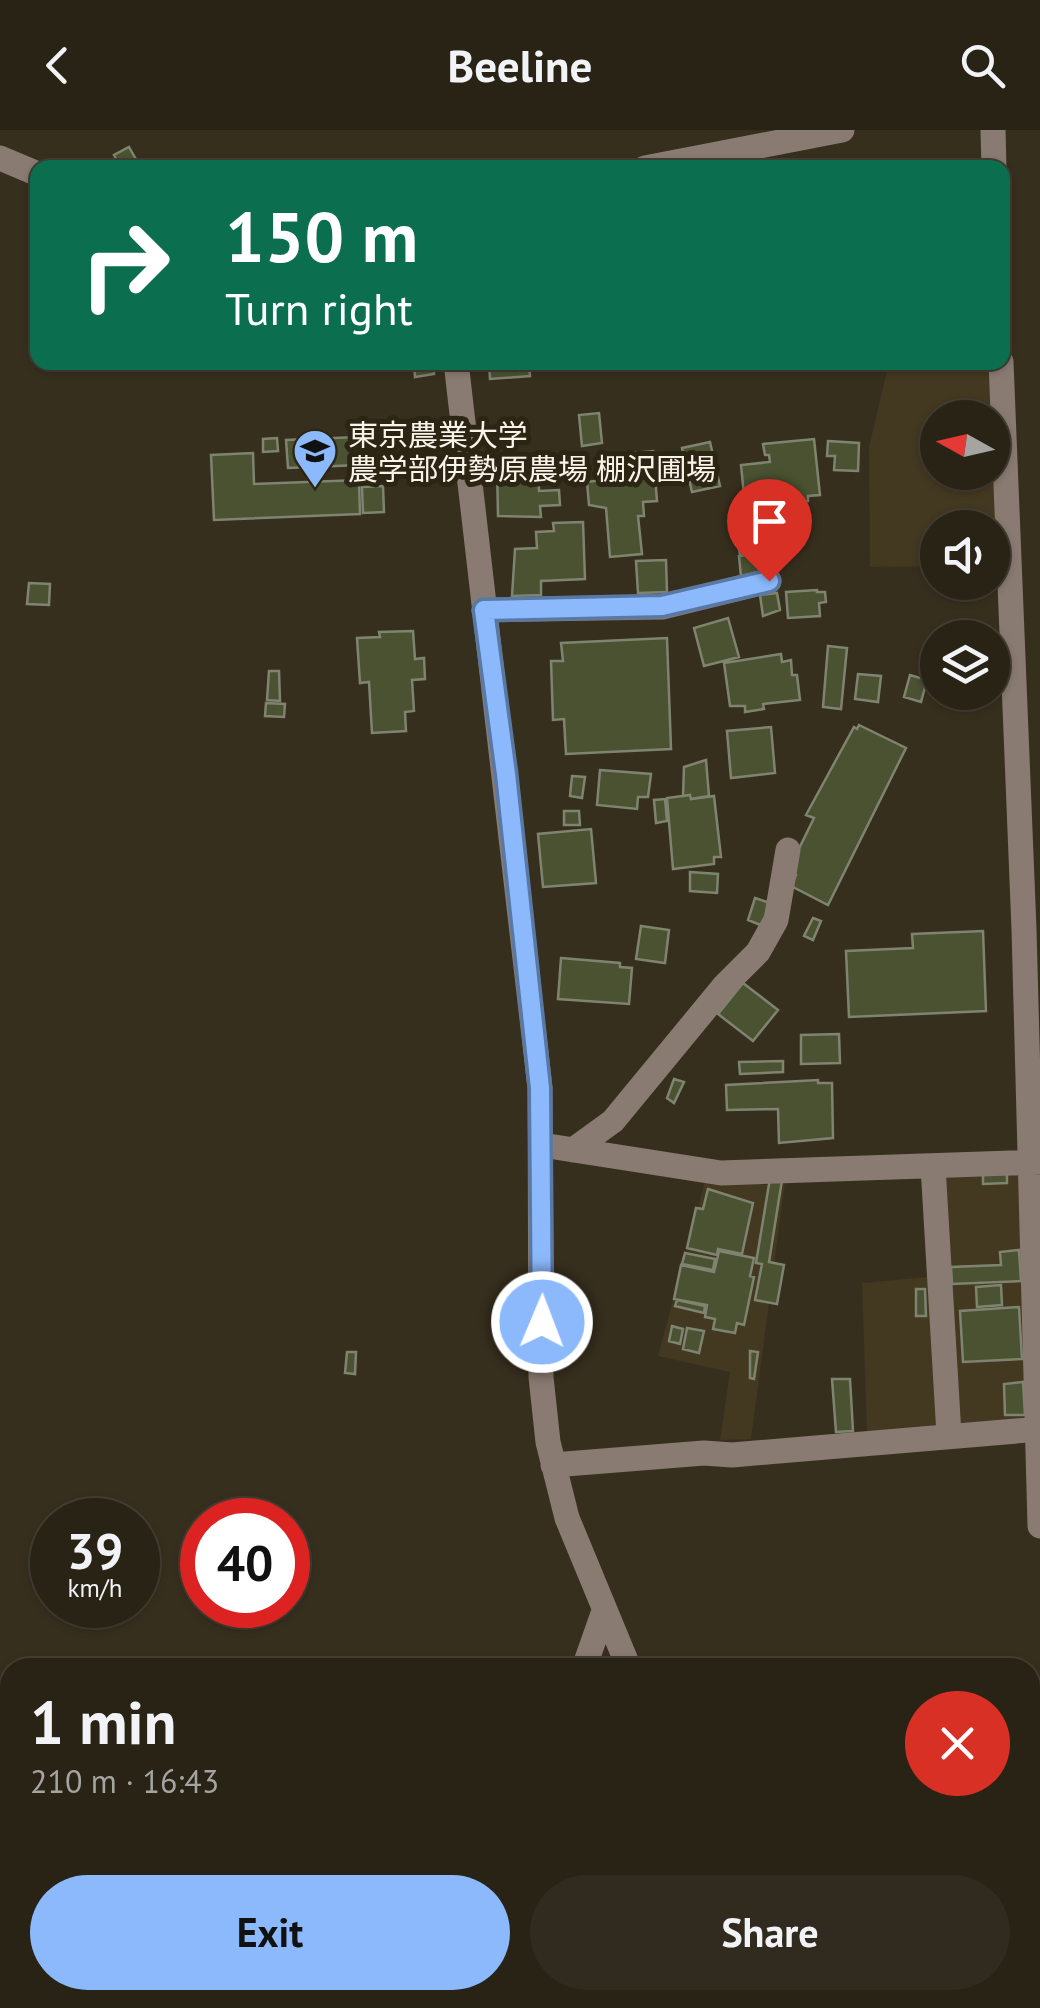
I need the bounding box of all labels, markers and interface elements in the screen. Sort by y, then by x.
text: Beeline [448,36,592,94]
icon: back [30,38,85,93]
icon: search [955,38,1010,93]
text: 150 m [225,191,418,281]
icon: right [60,200,190,330]
text: Turn right [225,279,413,337]
north arrow [920,400,1010,490]
map controls [920,400,1010,710]
place label: 東京農業大学 農学部伊勢原農場 棚沢圃場 [348,415,716,488]
school or university icon: 東京農業大学 農学部伊勢原農場 棚沢圃場 [292,428,338,489]
pin [727,479,812,582]
icon: arrive [742,494,797,549]
button: sound [920,510,1010,600]
button: layers [920,620,1010,710]
position arrow [490,1270,594,1374]
speed limit sign: 40 [180,1498,310,1628]
text: 39 [67,1518,123,1583]
text: km/h [68,1572,122,1604]
text: 1 min [30,1683,176,1761]
button: close [905,1691,1010,1796]
text: 210 m · 16:43 [30,1760,219,1802]
button: Exit [30,1875,510,1990]
button: Share [530,1875,1010,1990]

